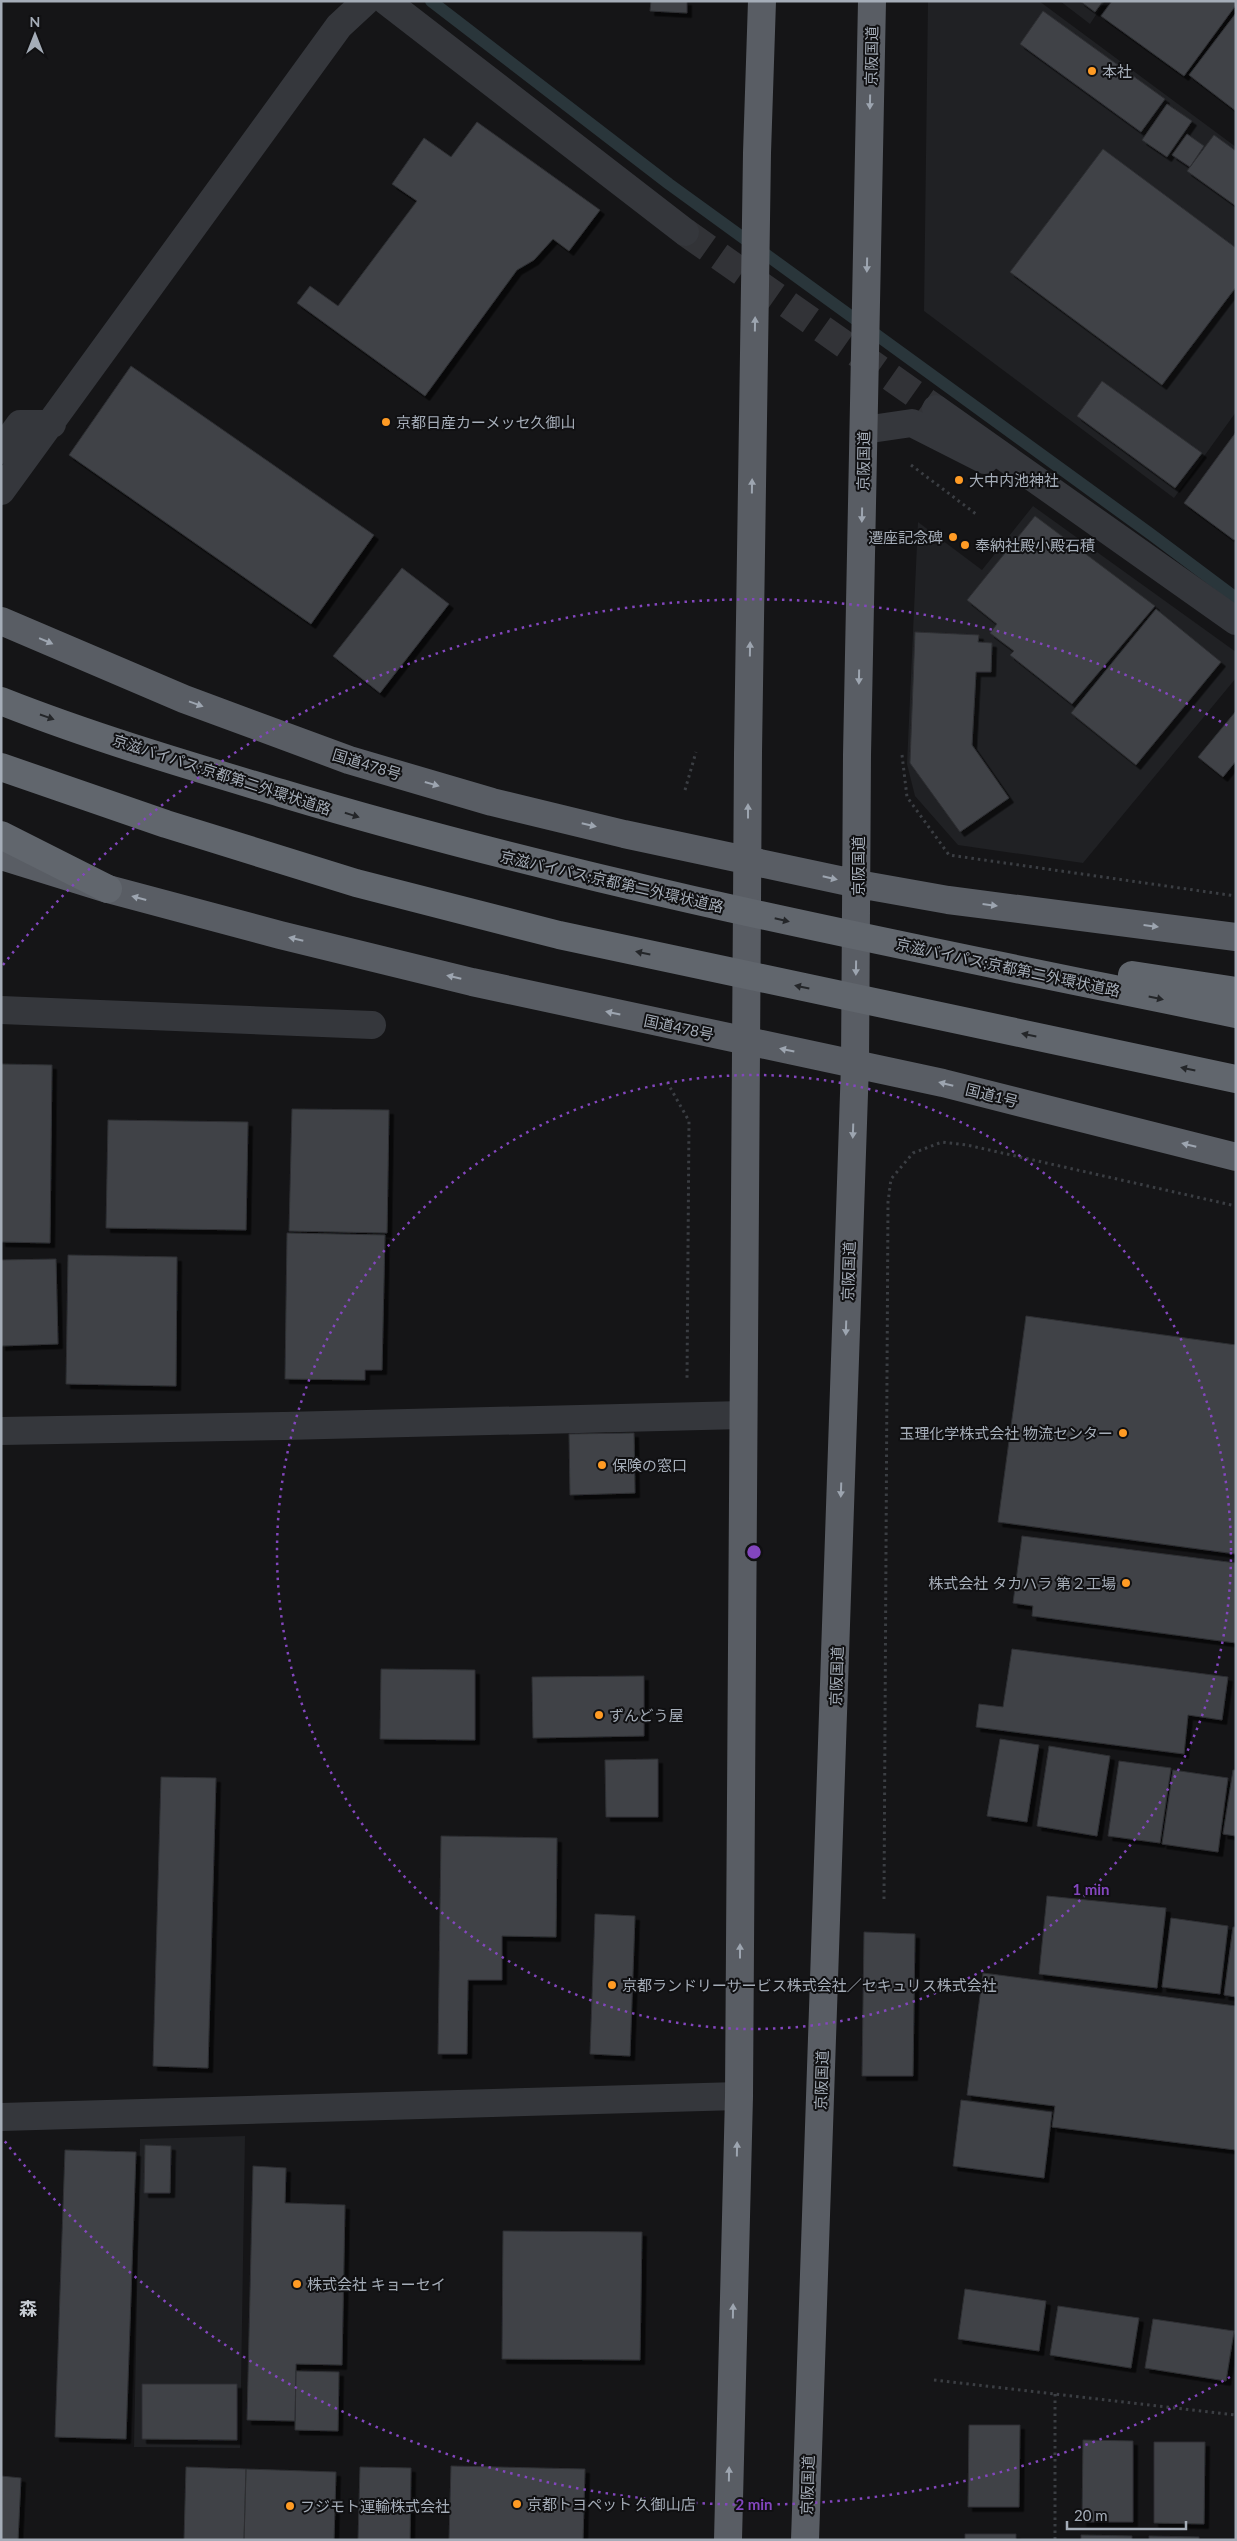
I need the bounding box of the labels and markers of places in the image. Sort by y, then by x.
place label: 本社 [1102,62,1132,80]
marker: 本社 [1086,65,1098,77]
place label: 京都日産カーメッセ久御山 [396,413,575,431]
marker: 京都日産カーメッセ久御山 [380,416,392,428]
place label: 大中内池神社 [969,471,1059,489]
marker: 大中内池神社 [953,474,965,486]
place label: 遷座記念碑 [868,528,943,546]
marker: 遷座記念碑 [947,531,959,543]
place label: 奉納社殿小殿石積 [975,536,1095,554]
marker: 奉納社殿小殿石積 [959,539,971,551]
place label: 玉理化学株式会社 物流センター [899,1424,1113,1442]
marker: 玉理化学株式会社 物流センター [1117,1427,1129,1439]
place label: 保険の窓口 [612,1456,687,1474]
marker: 保険の窓口 [596,1459,608,1471]
centre of rings [745,1543,763,1561]
place label: 株式会社 タカハラ 第２工場 [928,1574,1116,1592]
marker: 株式会社 タカハラ 第２工場 [1120,1577,1132,1589]
place label: ずんどう屋 [609,1706,684,1724]
marker: ずんどう屋 [593,1709,605,1721]
place label: 京都ランドリーサービス株式会社／セキュリス株式会社 [622,1976,997,1994]
marker: 京都ランドリーサービス株式会社／セキュリス株式会社 [606,1979,618,1991]
place label: 株式会社 キョーセイ [307,2275,446,2293]
marker: 株式会社 キョーセイ [291,2278,303,2290]
place label: 京都トヨペット 久御山店 [527,2495,696,2513]
place label: フジモト運輸株式会社 [300,2497,450,2515]
marker: 京都トヨペット 久御山店 [511,2498,523,2510]
marker: フジモト運輸株式会社 [284,2500,296,2512]

